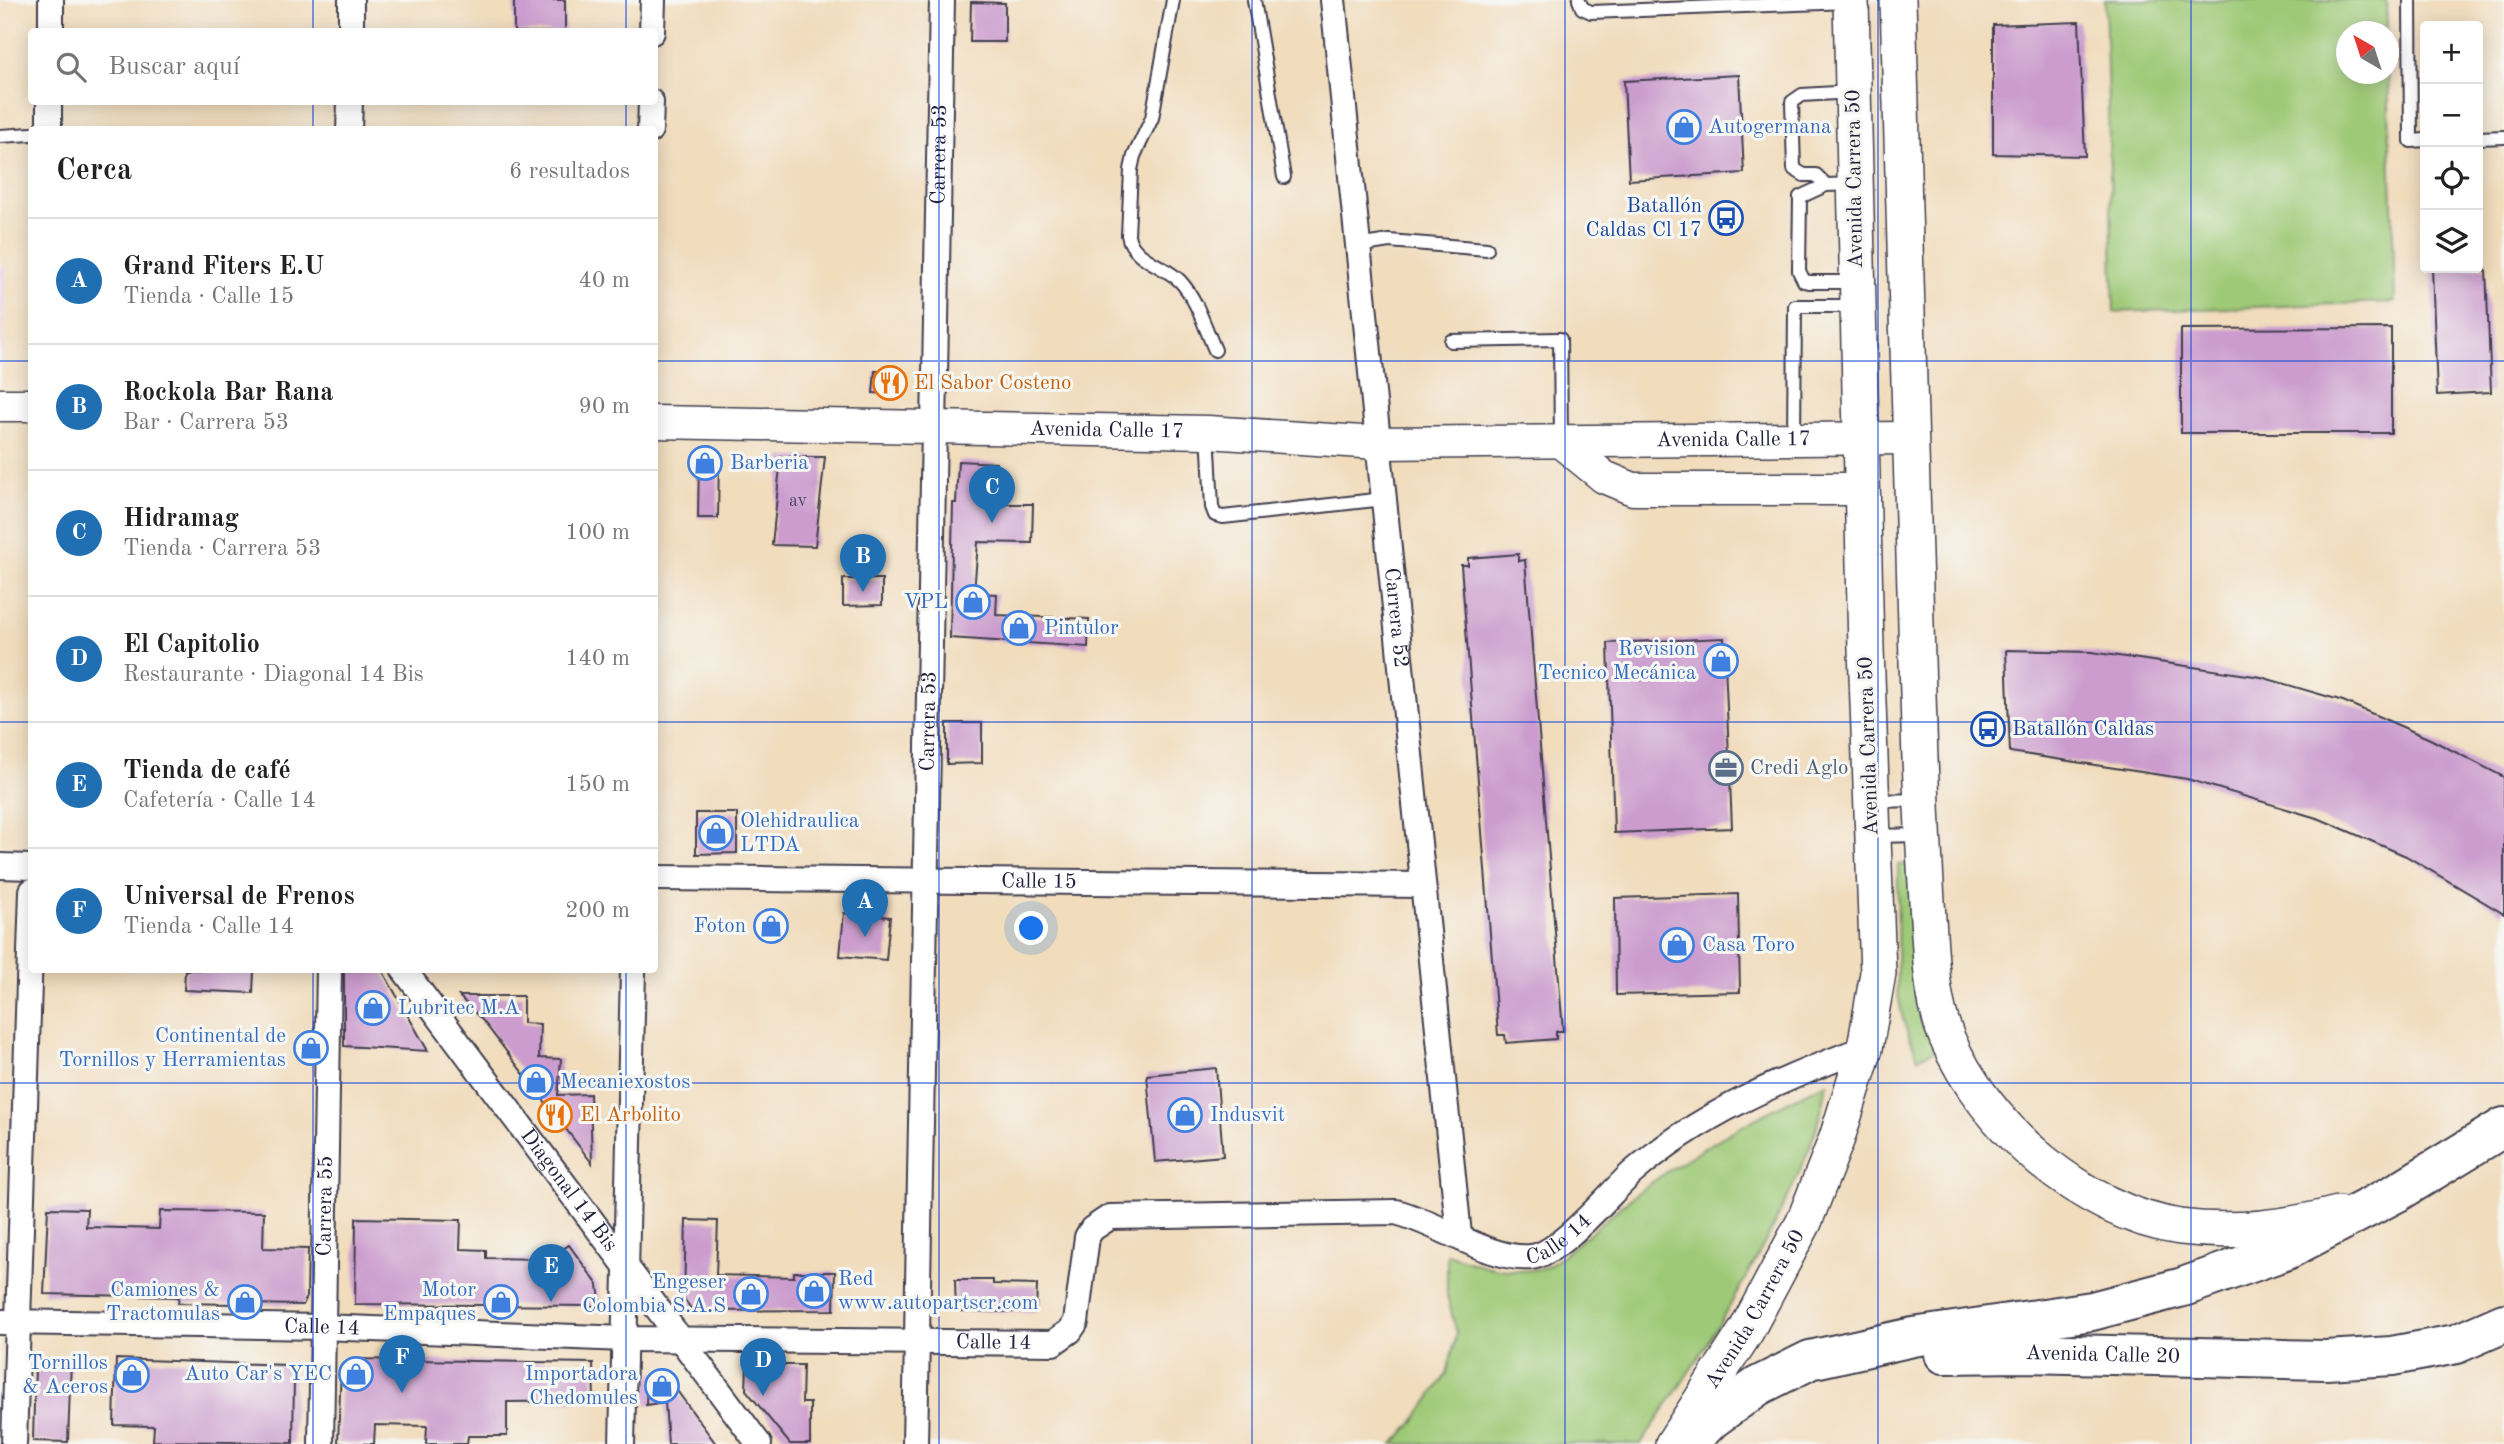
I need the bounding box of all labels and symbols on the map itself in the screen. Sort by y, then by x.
north arrow [2336,21,2399,84]
street label: Avenida Carrera 50 [1843,89,1867,269]
street label: Carrera 53 [928,104,951,205]
shop icon: Autogermana [1665,108,1703,146]
place label: Autogermana [1708,117,1831,138]
place label: Batallón Caldas Cl 17 [1586,196,1702,241]
bus stop icon: Batallón Caldas Cl 17 [1707,199,1745,237]
restaurant icon: El Sabor Costeno [871,364,909,402]
place label: El Sabor Costeno [914,373,1071,394]
street label: Avenida Calle 17 [1030,418,1184,442]
street label: Avenida Calle 17 [1656,428,1811,451]
shop icon: Barberia [686,444,724,482]
place label: Barberia [730,453,809,474]
pin: C [969,465,1015,523]
house number: av [789,492,807,510]
pin: B [840,534,886,592]
street label: Carrera 52 [1380,567,1412,669]
shop icon: VPL [954,583,992,621]
place label: VPL [903,592,948,613]
shop icon: Pintulor [1000,609,1038,647]
place label: Pintulor [1044,618,1119,639]
place label: Revision Tecnico Mecánica [1538,639,1696,684]
shop icon: Revision Tecnico Mecánica [1702,642,1740,680]
street label: Avenida Carrera 50 [1855,656,1883,836]
street label: Carrera 53 [917,671,940,772]
bus stop icon: Batallón Caldas [1969,710,2007,748]
place label: Batallón Caldas [2012,719,2154,740]
office icon: Credi Aglo [1707,749,1745,787]
place label: Credi Aglo [1750,758,1848,779]
place label: Olehidraulica LTDA [740,811,859,856]
shop icon: Olehidraulica LTDA [697,814,735,852]
street label: Calle 15 [1001,871,1077,892]
pin: A [842,879,888,937]
shop icon: Foton [752,907,790,945]
your location [1014,911,1048,945]
place label: Foton [694,916,746,937]
shop icon: Casa Toro [1658,926,1696,964]
place label: Casa Toro [1702,935,1795,956]
shop icon: Lubritec M.A [354,989,392,1027]
place label: Lubritec M.A [398,998,520,1019]
place label: Continental de Tornillos y Herramientas [59,1026,286,1071]
shop icon: Continental de Tornillos y Herramientas [292,1029,330,1067]
shop icon: Mecaniexostos [517,1063,555,1101]
place label: Mecaniexostos [560,1072,690,1093]
restaurant icon: El Arbolito [536,1096,574,1134]
shop icon: Indusvit [1166,1096,1204,1134]
place label: El Arbolito [580,1105,681,1126]
place label: Indusvit [1210,1105,1285,1126]
street label: Diagonal 14 Bis [516,1125,621,1255]
street label: Carrera 55 [314,1156,336,1257]
street label: Calle 14 [1524,1210,1596,1268]
street label: Avenida Carrera 50 [1701,1226,1808,1392]
pin: E [528,1244,574,1302]
place label: Red www.autopartscr.com [838,1269,1038,1314]
place label: Engeser Colombia S.A.S [582,1272,726,1317]
shop icon: Red www.autopartscr.com [795,1272,833,1310]
shop icon: Engeser Colombia S.A.S [732,1275,770,1313]
place label: Camiones & Tractomulas [106,1280,220,1325]
place label: Motor Empaques [383,1280,476,1325]
shop icon: Camiones & Tractomulas [226,1283,264,1321]
shop icon: Motor Empaques [482,1283,520,1321]
street label: Calle 14 [284,1316,360,1339]
street label: Calle 14 [956,1332,1032,1353]
pin: F [379,1335,425,1393]
pin: D [740,1338,786,1396]
street label: Avenida Calle 20 [2026,1343,2180,1367]
place label: Tornillos & Aceros [23,1353,108,1398]
shop icon: Auto Car's YEC [337,1355,375,1393]
shop icon: Tornillos & Aceros [113,1356,151,1394]
place label: Auto Car's YEC [184,1364,332,1385]
place label: Importadora Chedomules [525,1364,638,1409]
shop icon: Importadora Chedomules [643,1367,681,1405]

